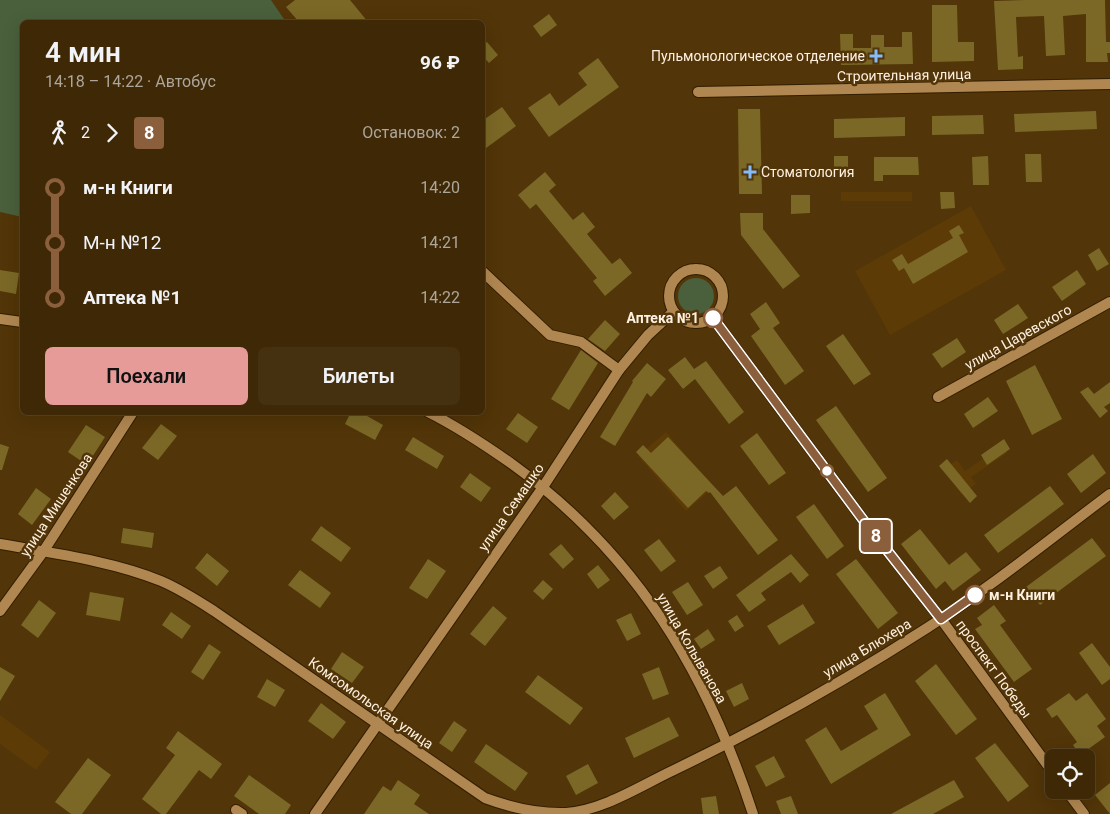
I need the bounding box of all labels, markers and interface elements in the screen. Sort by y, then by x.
text: 4 мин [45,36,121,69]
place label: Пульмонологическое отделение [651,48,865,64]
marker: Пульмонологическое отделение [869,49,883,63]
text: 96 ₽ [420,51,460,74]
street label: Строительная улица [837,66,971,84]
text: 14:18 – 14:22 · Автобус [45,72,216,91]
icon: walk [45,119,73,147]
icon: forward [98,119,126,147]
text: 8 [144,122,154,143]
text: 2 [81,123,90,142]
text: Остановок: 2 [362,123,460,142]
place label: Стоматология [761,164,854,180]
marker: Стоматология [743,165,757,179]
text: м-н Книги [83,176,173,199]
text: 14:20 [420,178,460,197]
text: М-н №12 [83,231,161,254]
text: 14:21 [420,233,460,252]
text: Аптека №1 [83,286,181,309]
text: 14:22 [420,288,460,307]
street label: улица Царевского [962,301,1074,373]
marker: Аптека №1 [703,308,723,328]
place label: Аптека №1 [627,310,699,326]
button: Поехали [45,347,248,405]
button: Билеты [258,347,460,405]
street label: улица Мишенкова [17,450,95,560]
street label: улица Семашко [475,460,547,554]
unlabelled marker [820,464,834,478]
line badge: 8 [860,520,892,552]
text: 8 [871,525,881,546]
marker: м-н Книги [965,585,985,605]
place label: м-н Книги [989,587,1055,603]
street label: улица Колыванова [654,590,730,706]
street label: улица Блюхера [820,615,914,681]
street label: проспект Победы [953,617,1035,721]
street label: Комсомольская улица [306,654,436,752]
map controls [1045,749,1095,799]
button: locate [1045,749,1095,799]

